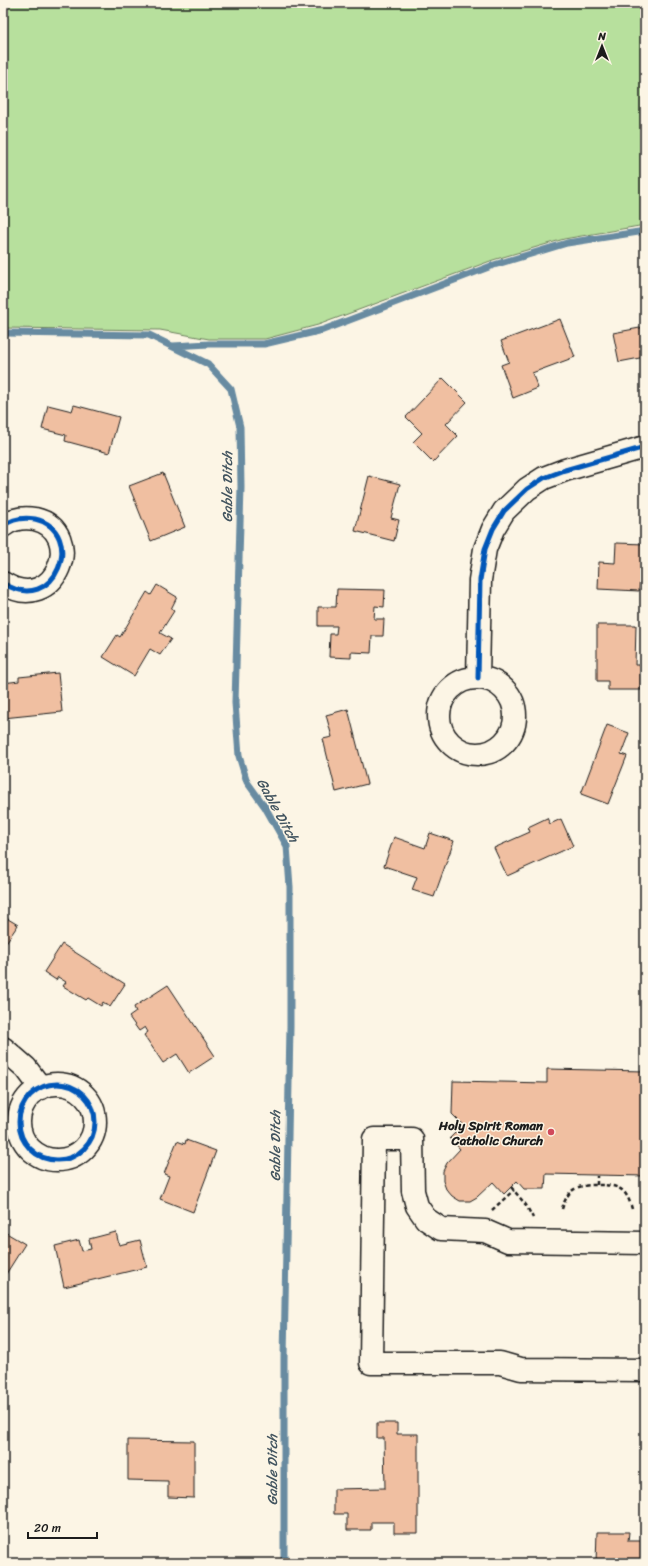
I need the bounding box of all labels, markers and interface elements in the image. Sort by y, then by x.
north arrow [582,26,622,66]
text: N [597,27,606,46]
water label: Gable Ditch [215,450,240,522]
water label: Gable Ditch [250,773,306,849]
water label: Gable Ditch [263,1109,288,1181]
place label: Holy Spirit Roman Catholic Church [438,1114,544,1152]
marker: Holy Spirit Roman Catholic Church [546,1127,556,1137]
water label: Gable Ditch [260,1433,285,1505]
scale bar [28,1514,97,1540]
text: 20 m [34,1517,61,1539]

